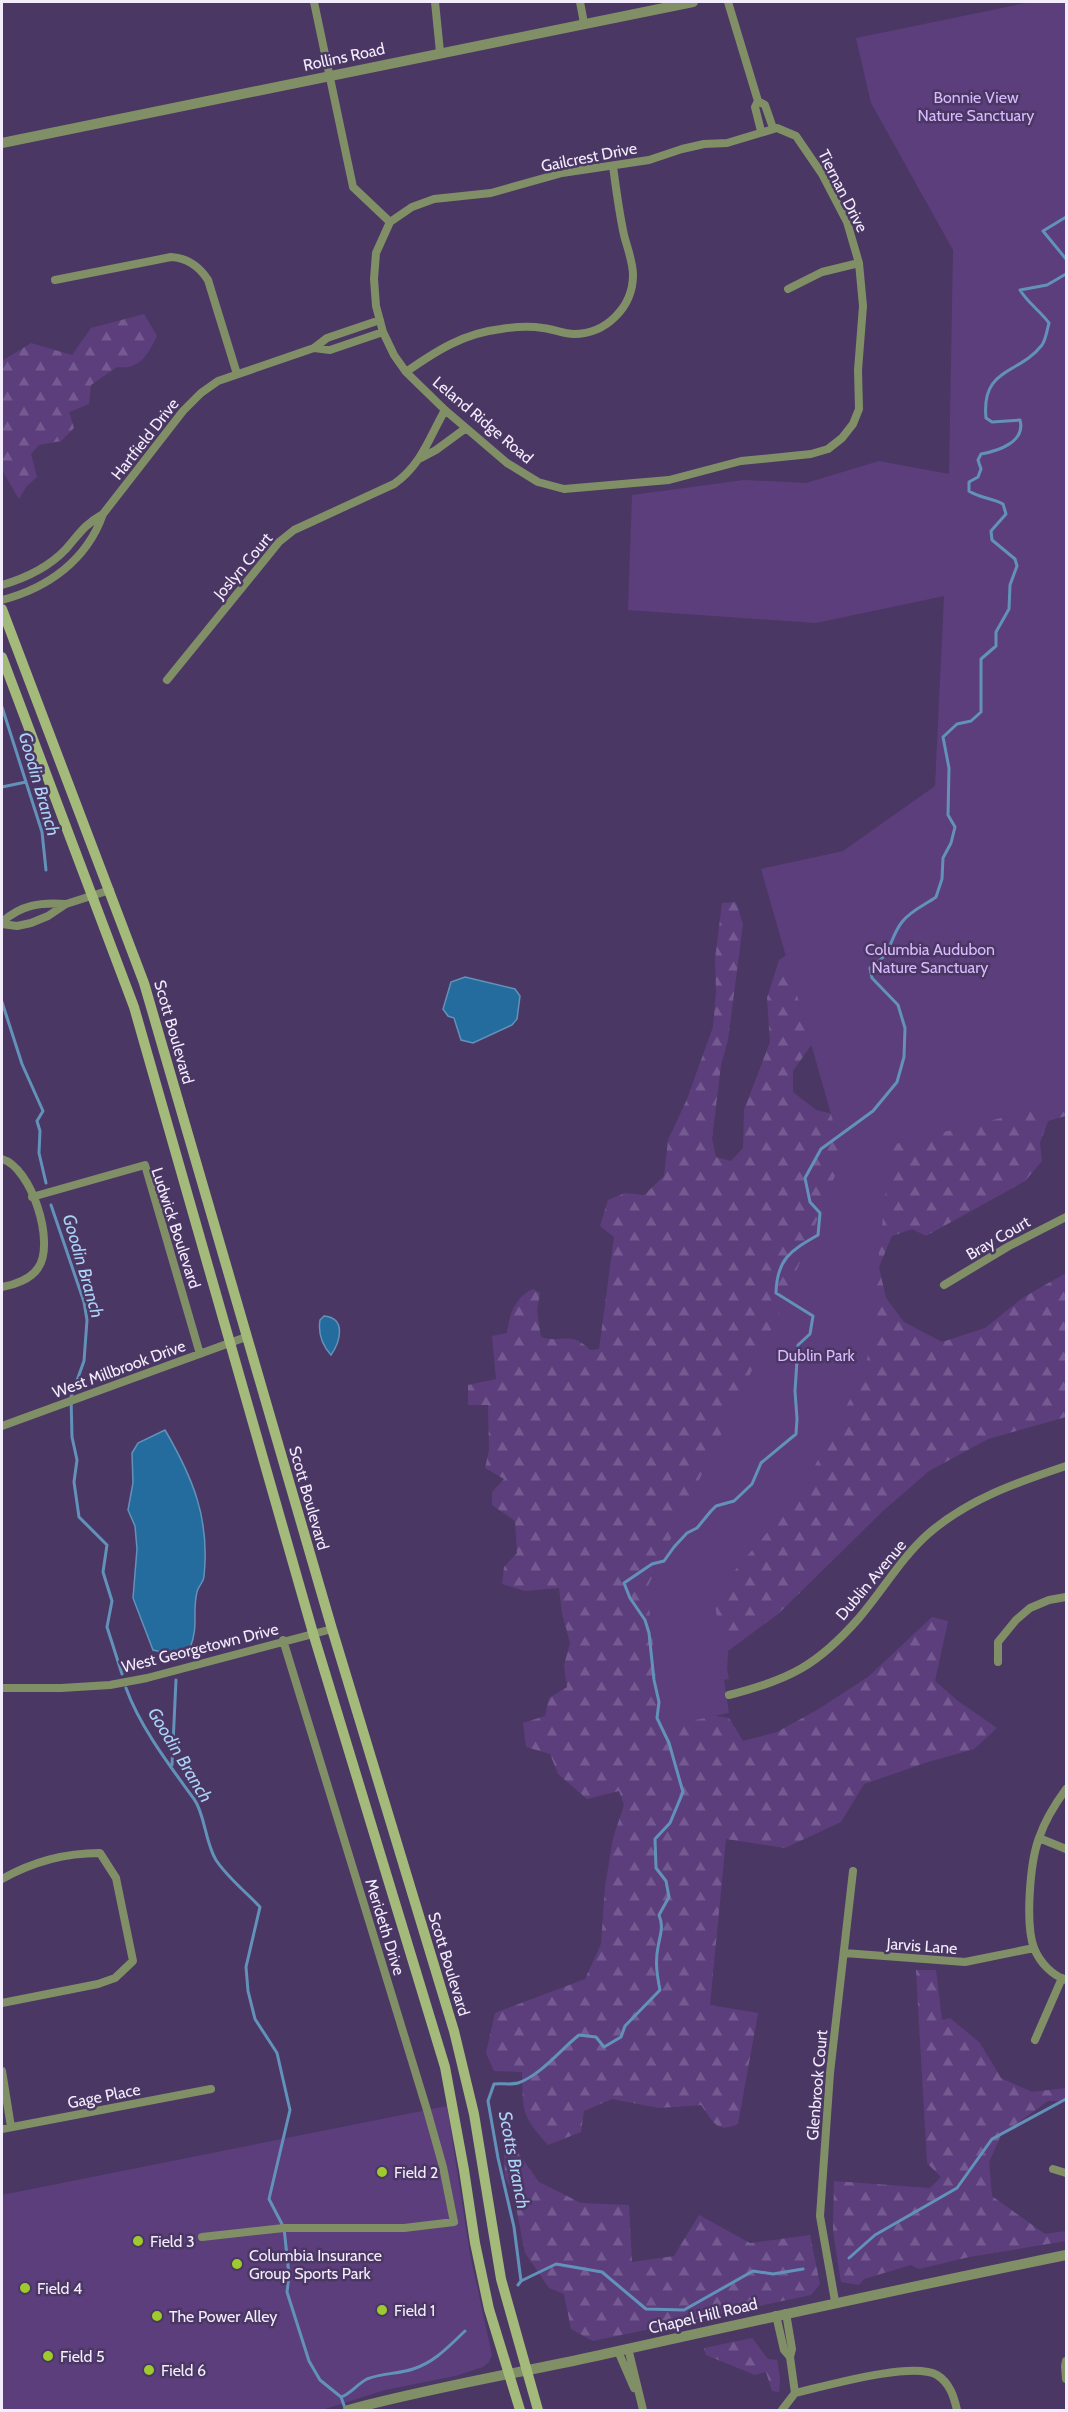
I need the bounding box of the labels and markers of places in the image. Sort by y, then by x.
place label: Field 2 [394,2163,438,2182]
marker: Field 2 [375,2165,389,2179]
place label: Field 3 [150,2232,195,2251]
marker: Field 3 [131,2234,145,2248]
place label: Columbia Insurance Group Sports Park [249,2246,382,2283]
marker: Columbia Insurance Group Sports Park [230,2257,244,2271]
place label: Field 4 [37,2279,82,2298]
marker: Field 4 [18,2281,32,2295]
place label: Field 1 [394,2301,435,2320]
marker: Field 1 [375,2303,389,2317]
place label: The Power Alley [169,2307,277,2326]
marker: The Power Alley [150,2309,164,2323]
place label: Field 5 [60,2347,105,2366]
marker: Field 5 [41,2349,55,2363]
place label: Field 6 [161,2361,206,2380]
marker: Field 6 [142,2363,156,2377]

